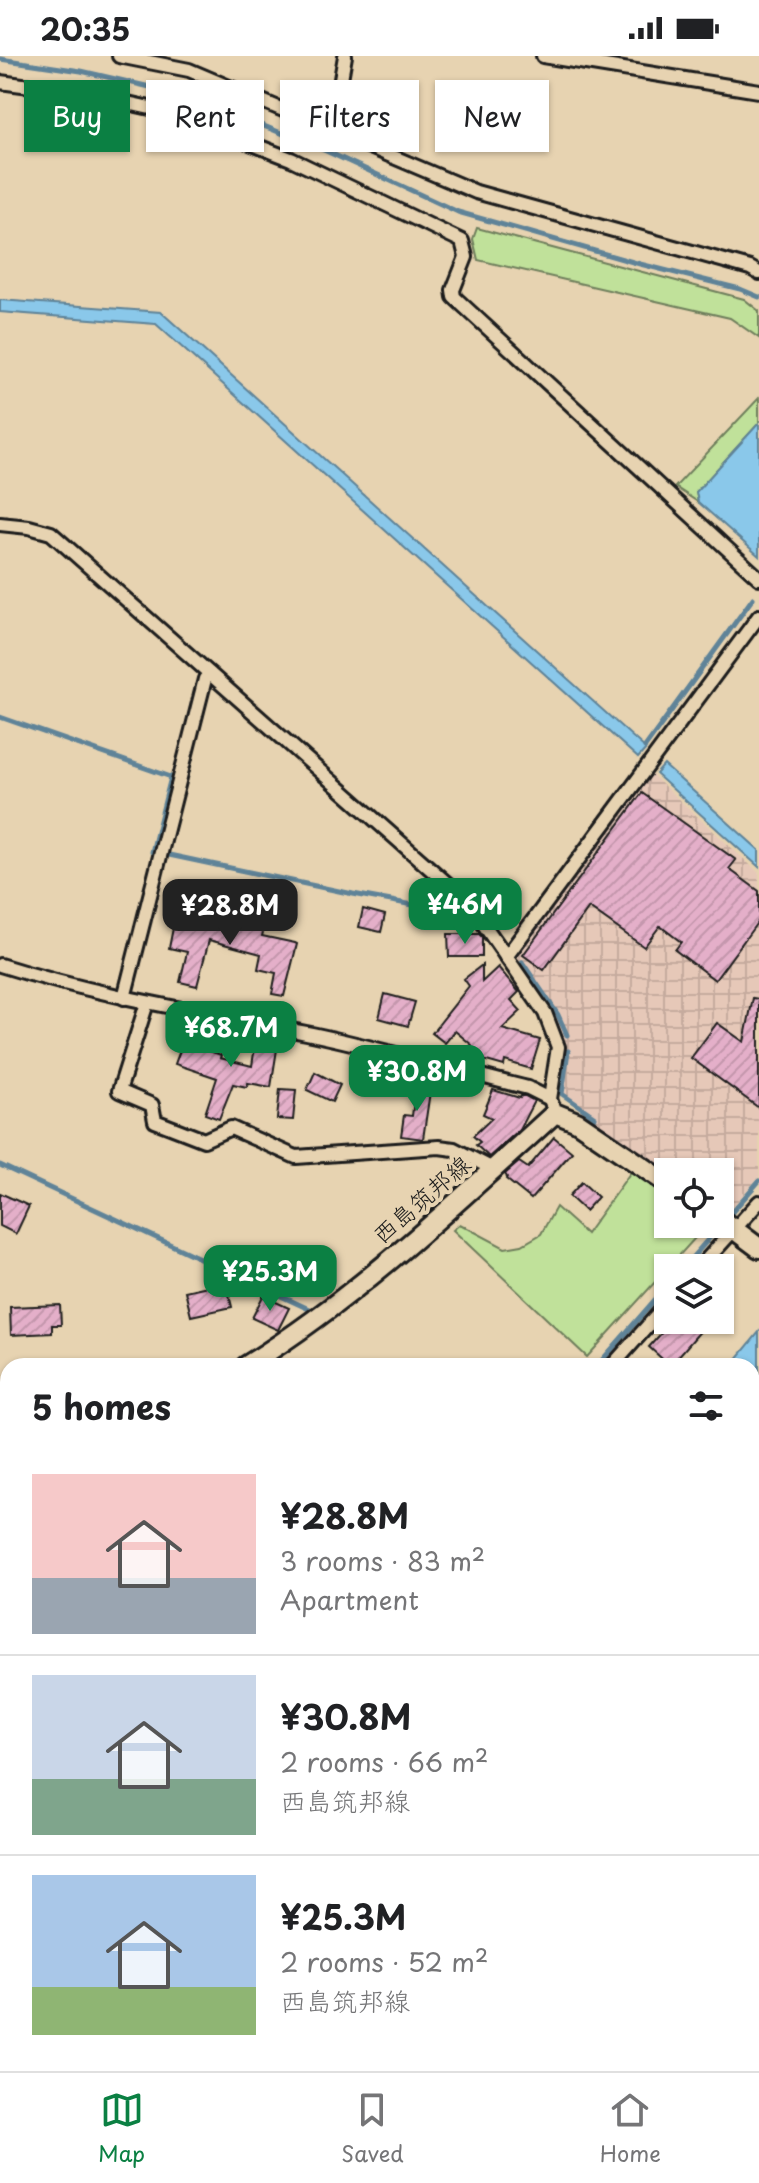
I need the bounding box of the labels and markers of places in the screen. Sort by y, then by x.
pin: ¥46M [418,878,512,946]
pin: ¥28.8M [165,879,295,947]
pin: ¥68.7M [166,1001,296,1069]
pin: ¥30.8M [352,1045,482,1113]
pin: ¥25.3M [205,1245,335,1313]

